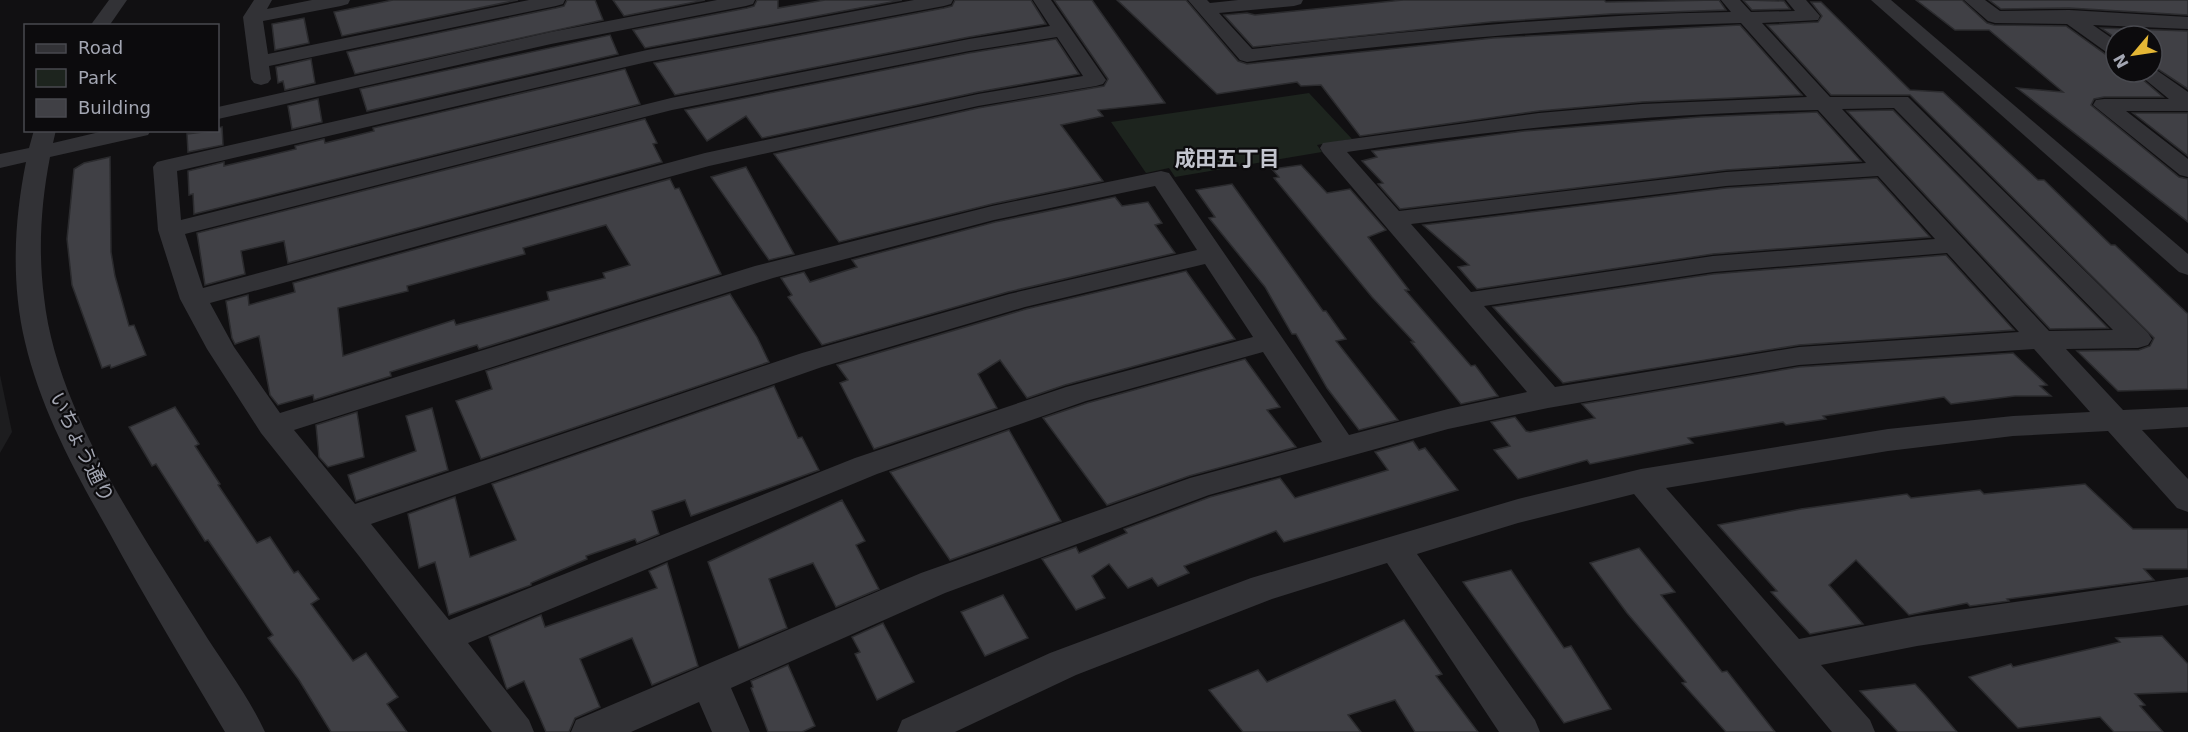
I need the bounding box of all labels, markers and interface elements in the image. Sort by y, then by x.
legend [24,24,219,132]
north arrow [2104,24,2164,84]
text: Road [78,37,123,58]
text: N [2110,51,2133,71]
text: Park [78,67,117,88]
text: Building [78,97,151,118]
district label: 成田五丁目 [1175,147,1280,171]
street label: いちょう通り [45,388,119,506]

